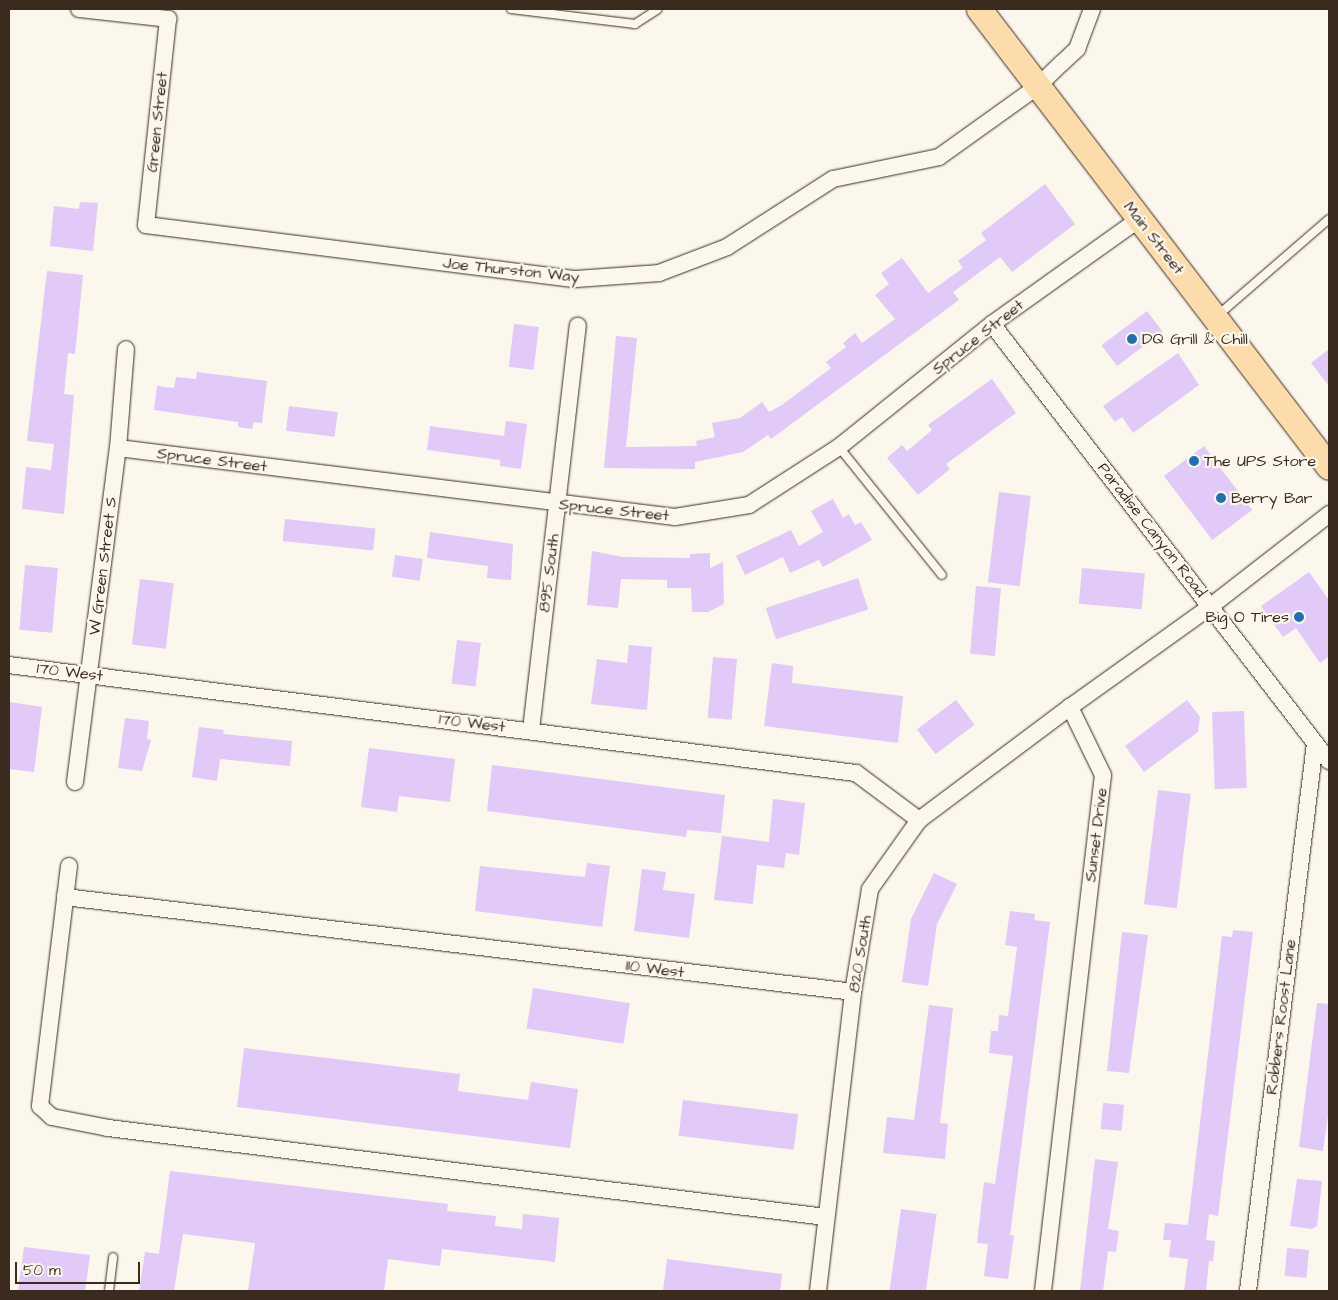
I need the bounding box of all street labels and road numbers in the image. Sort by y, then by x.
street label: Green Street [142,71,172,173]
street label: Main Street [1119,198,1189,278]
street label: Joe Thurston Way [442,253,580,287]
street label: Spruce Street [928,295,1028,379]
street label: Spruce Street [156,444,268,476]
street label: Paradise Canyon Road [1094,459,1210,601]
street label: Spruce Street [558,495,670,525]
street label: W Green Street S [85,496,121,636]
street label: 895 South [535,533,563,613]
street label: 170 West [36,658,104,686]
street label: 170 West [438,709,506,737]
street label: Sunset Drive [1081,787,1111,883]
street label: 820 South [844,914,876,994]
street label: Robbers Roost Lane [1262,938,1300,1096]
street label: 110 West [625,956,685,982]

